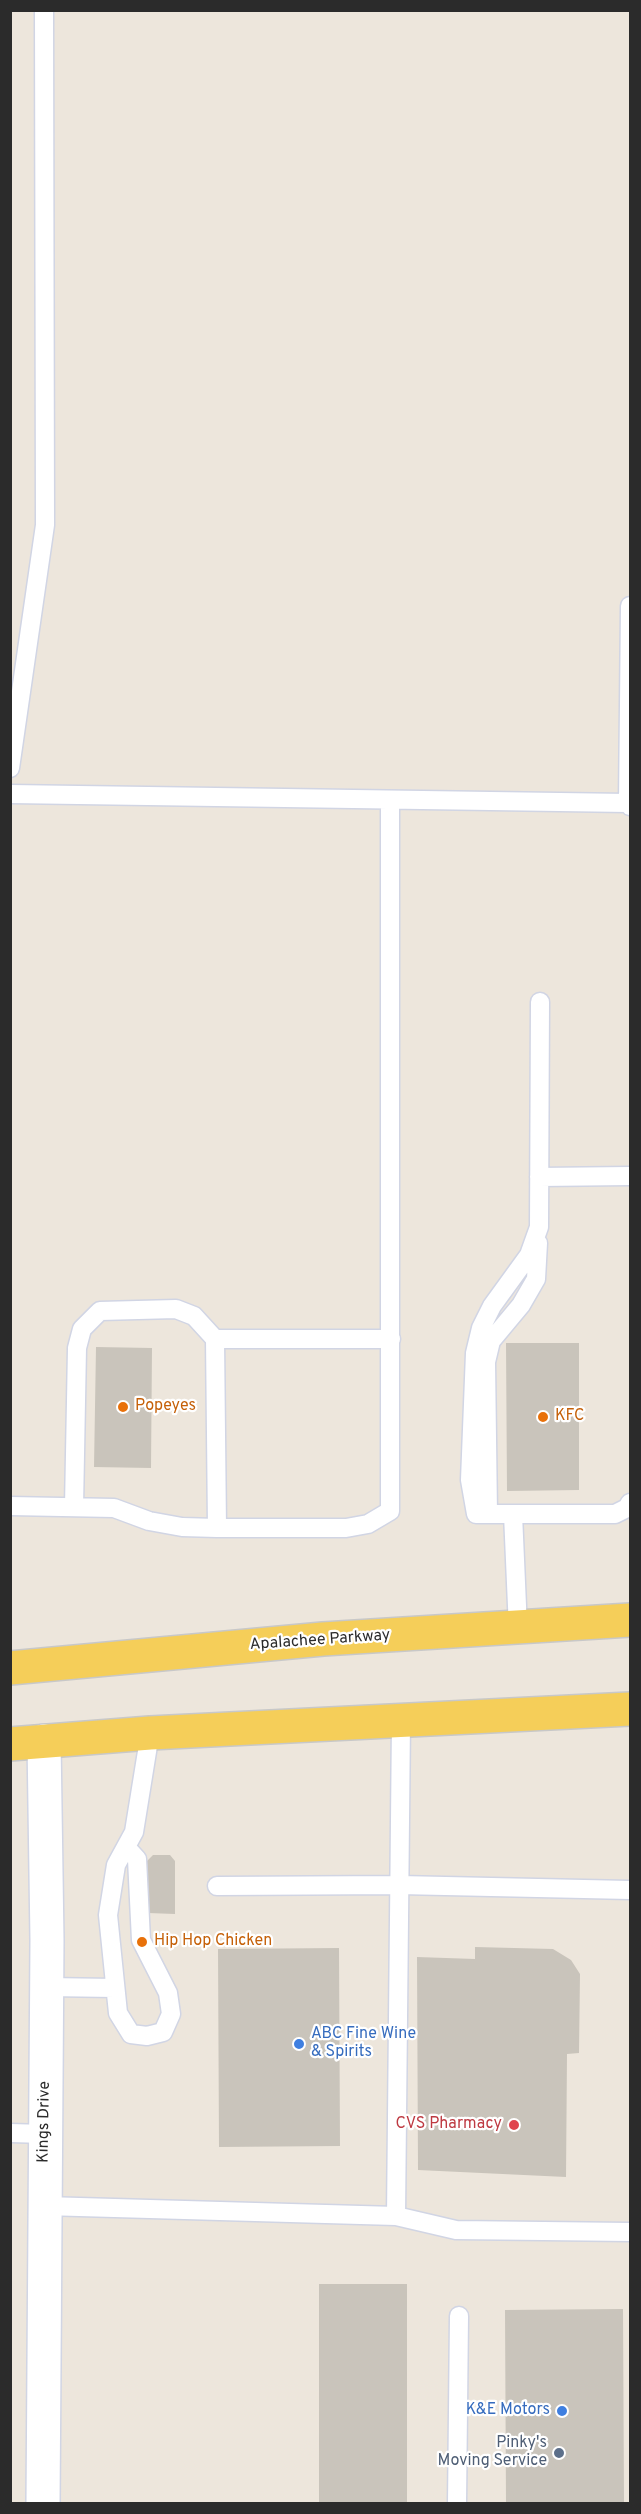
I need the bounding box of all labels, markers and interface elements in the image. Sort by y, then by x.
place label: Popeyes [135,1397,196,1417]
marker: Popeyes [116,1400,130,1414]
place label: KFC [555,1407,584,1427]
marker: KFC [536,1410,550,1424]
street label: Apalachee Parkway [249,1627,391,1655]
place label: Hip Hop Chicken [154,1932,272,1952]
marker: Hip Hop Chicken [135,1935,149,1949]
place label: ABC Fine Wine & Spirits [311,2025,416,2063]
marker: ABC Fine Wine & Spirits [292,2037,306,2051]
street label: Kings Drive [35,2081,55,2163]
place label: CVS Pharmacy [396,2115,502,2135]
marker: CVS Pharmacy [507,2118,521,2132]
place label: K&E Motors [466,2401,550,2421]
marker: K&E Motors [555,2404,569,2418]
place label: Pinky's Moving Service [438,2434,547,2472]
marker: Pinky's Moving Service [552,2446,566,2460]

